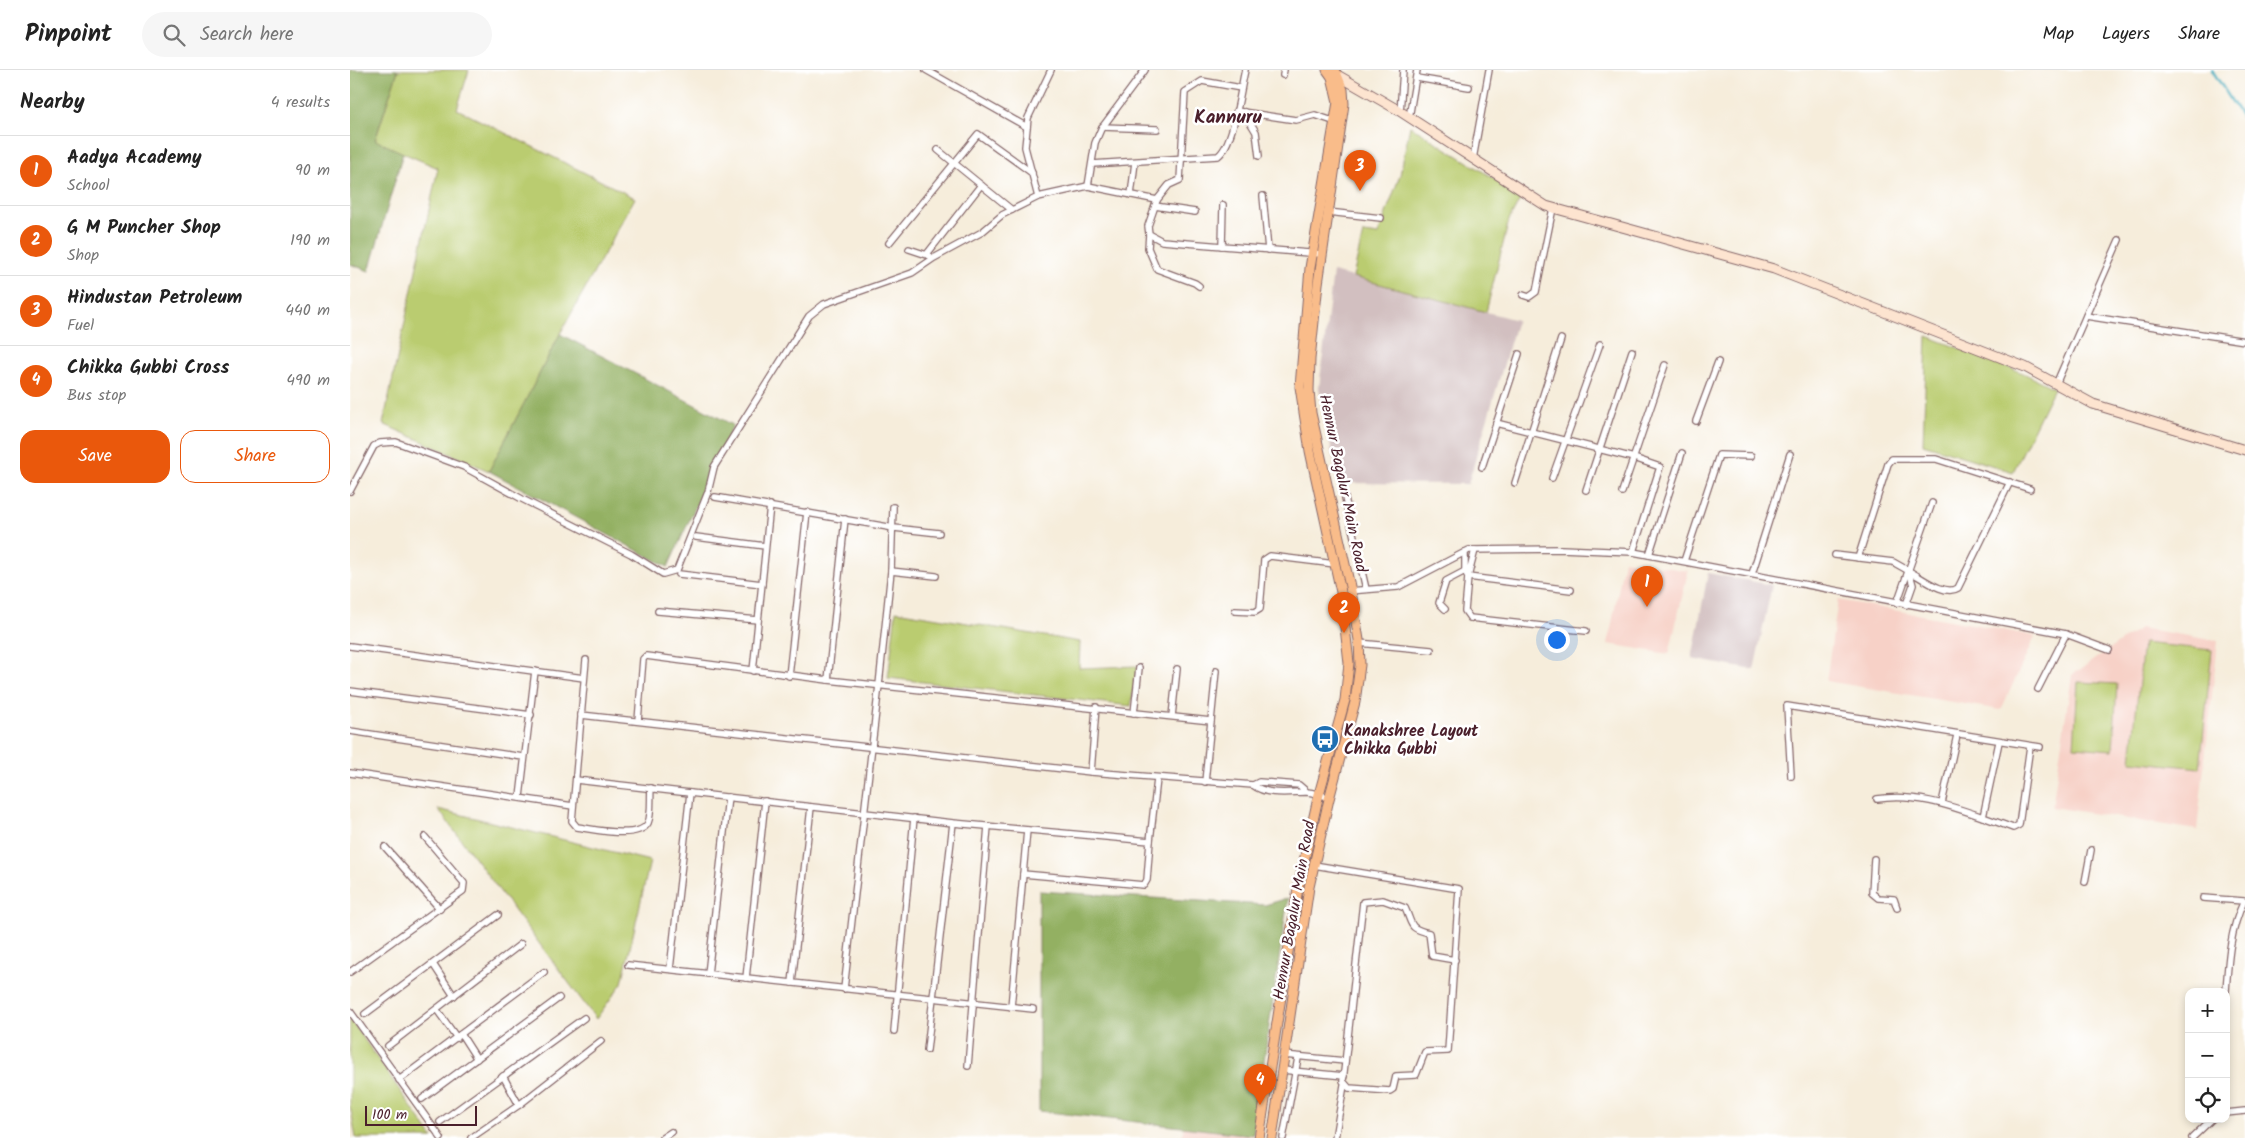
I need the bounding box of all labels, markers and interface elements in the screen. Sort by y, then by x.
search box [142,12,492,57]
text: Pinpoint [25,15,112,54]
text: Search here [200,20,294,50]
text: Map [2043,20,2074,49]
text: Layers [2102,20,2150,49]
text: Share [2178,20,2220,49]
icon: search [160,21,188,49]
text: Nearby [20,86,85,119]
text: 4 results [271,90,330,115]
district label: Kannuru [1194,103,1263,133]
text: Aadya Academy [67,143,202,173]
pin: 3 [1344,150,1376,191]
text: 1 [34,158,38,183]
text: 90 m [295,158,330,183]
text: School [67,173,110,198]
text: G M Puncher Shop [67,213,221,243]
text: 2 [31,228,41,253]
text: 190 m [290,228,330,253]
text: Shop [67,243,99,268]
text: Hindustan Petroleum [67,283,242,313]
text: 3 [32,298,40,323]
text: 440 m [285,298,330,323]
text: Fuel [67,313,94,338]
text: Chikka Gubbi Cross [67,353,230,383]
text: 4 [32,368,40,393]
text: 490 m [286,368,330,393]
text: Bus stop [67,383,126,408]
street label: Hennur Bagalur Main Road [1311,392,1374,576]
button: Save [20,430,170,483]
button: Share [180,430,330,483]
pin: 1 [1631,566,1663,607]
pin: 2 [1328,592,1360,633]
your location [1544,627,1570,653]
place label: Kanakshree Layout Chikka Gubbi [1344,719,1479,762]
bus stop icon: Kanakshree Layout Chikka Gubbi [1310,724,1340,754]
street label: Hennur Bagalur Main Road [1266,818,1323,1002]
map controls [2185,988,2230,1123]
button: + [2185,988,2230,1033]
button: − [2185,1033,2230,1078]
pin: 4 [1244,1064,1276,1105]
button: locate [2185,1078,2230,1123]
scale bar [365,1103,478,1126]
text: 100 m [372,1104,407,1126]

